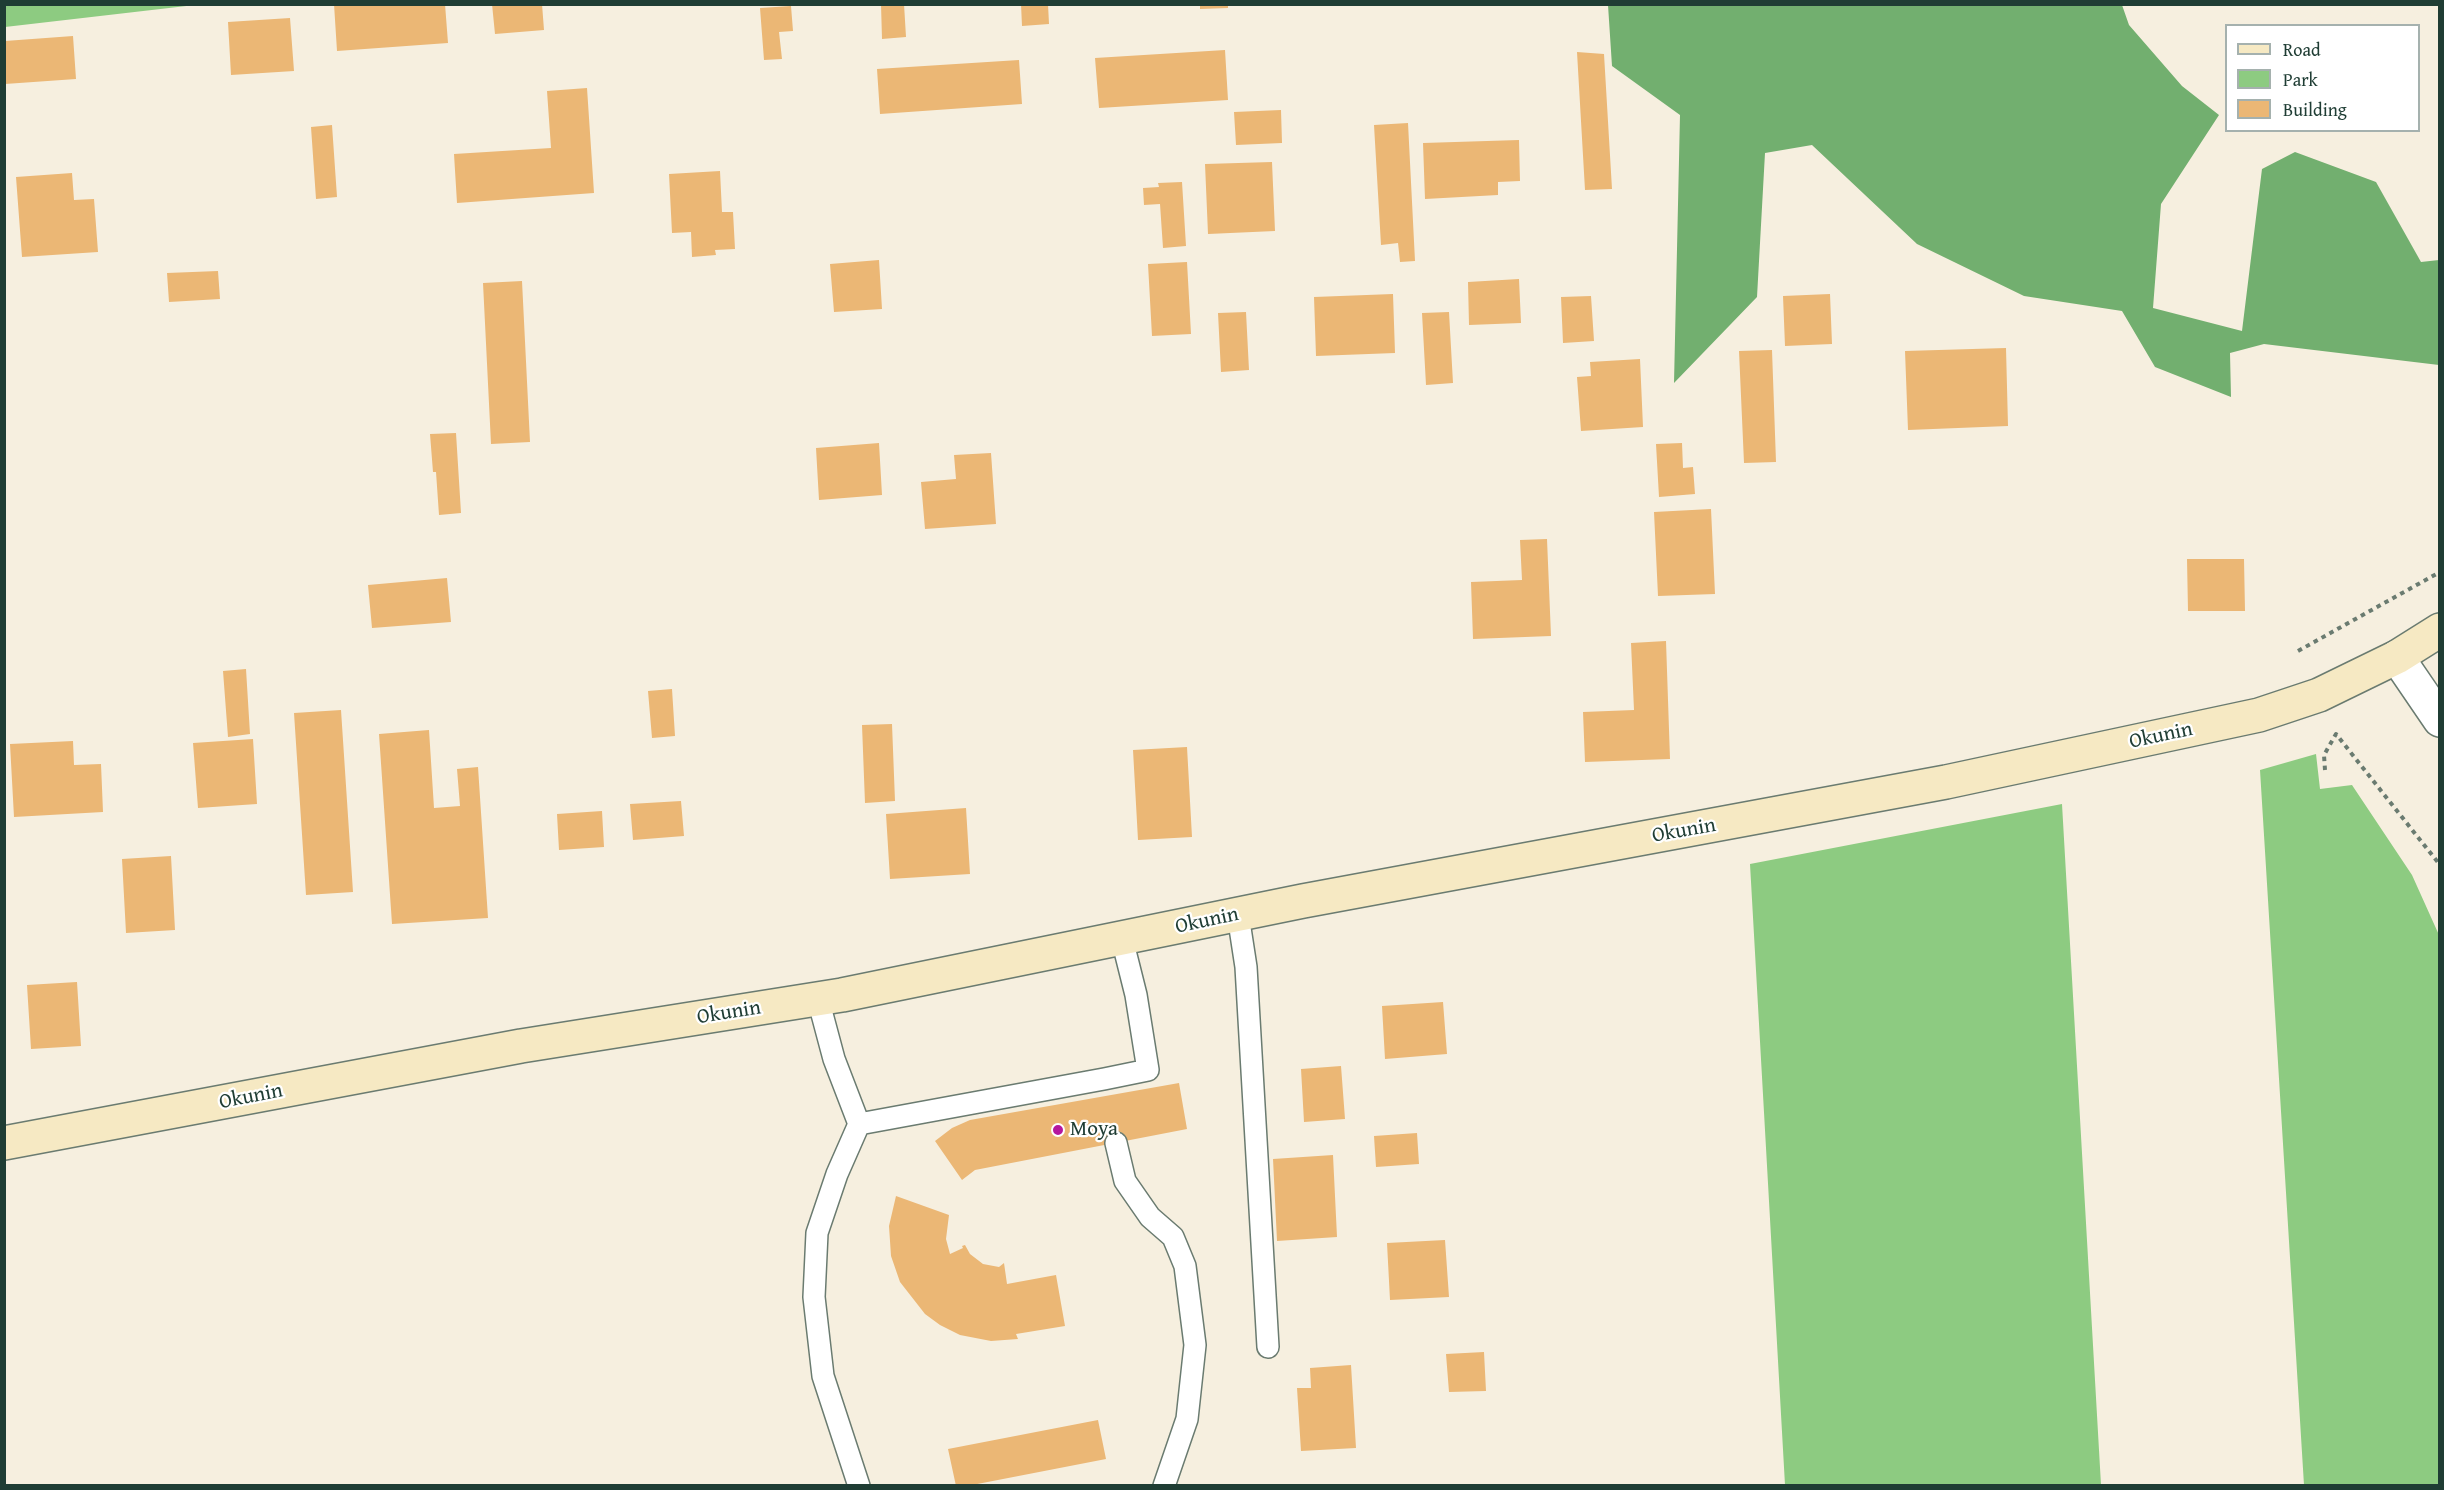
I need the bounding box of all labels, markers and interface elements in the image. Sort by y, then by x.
legend [2225,24,2420,132]
text: Road [2283,36,2321,63]
text: Park [2283,66,2318,93]
text: Building [2283,96,2347,123]
street label: Okunin [2127,717,2195,755]
street label: Okunin [1650,813,1718,849]
street label: Okunin [1173,902,1241,940]
street label: Okunin [695,996,763,1030]
street label: Okunin [217,1079,285,1115]
place label: Moya [1070,1117,1118,1143]
marker: Moya [1051,1123,1065,1137]

